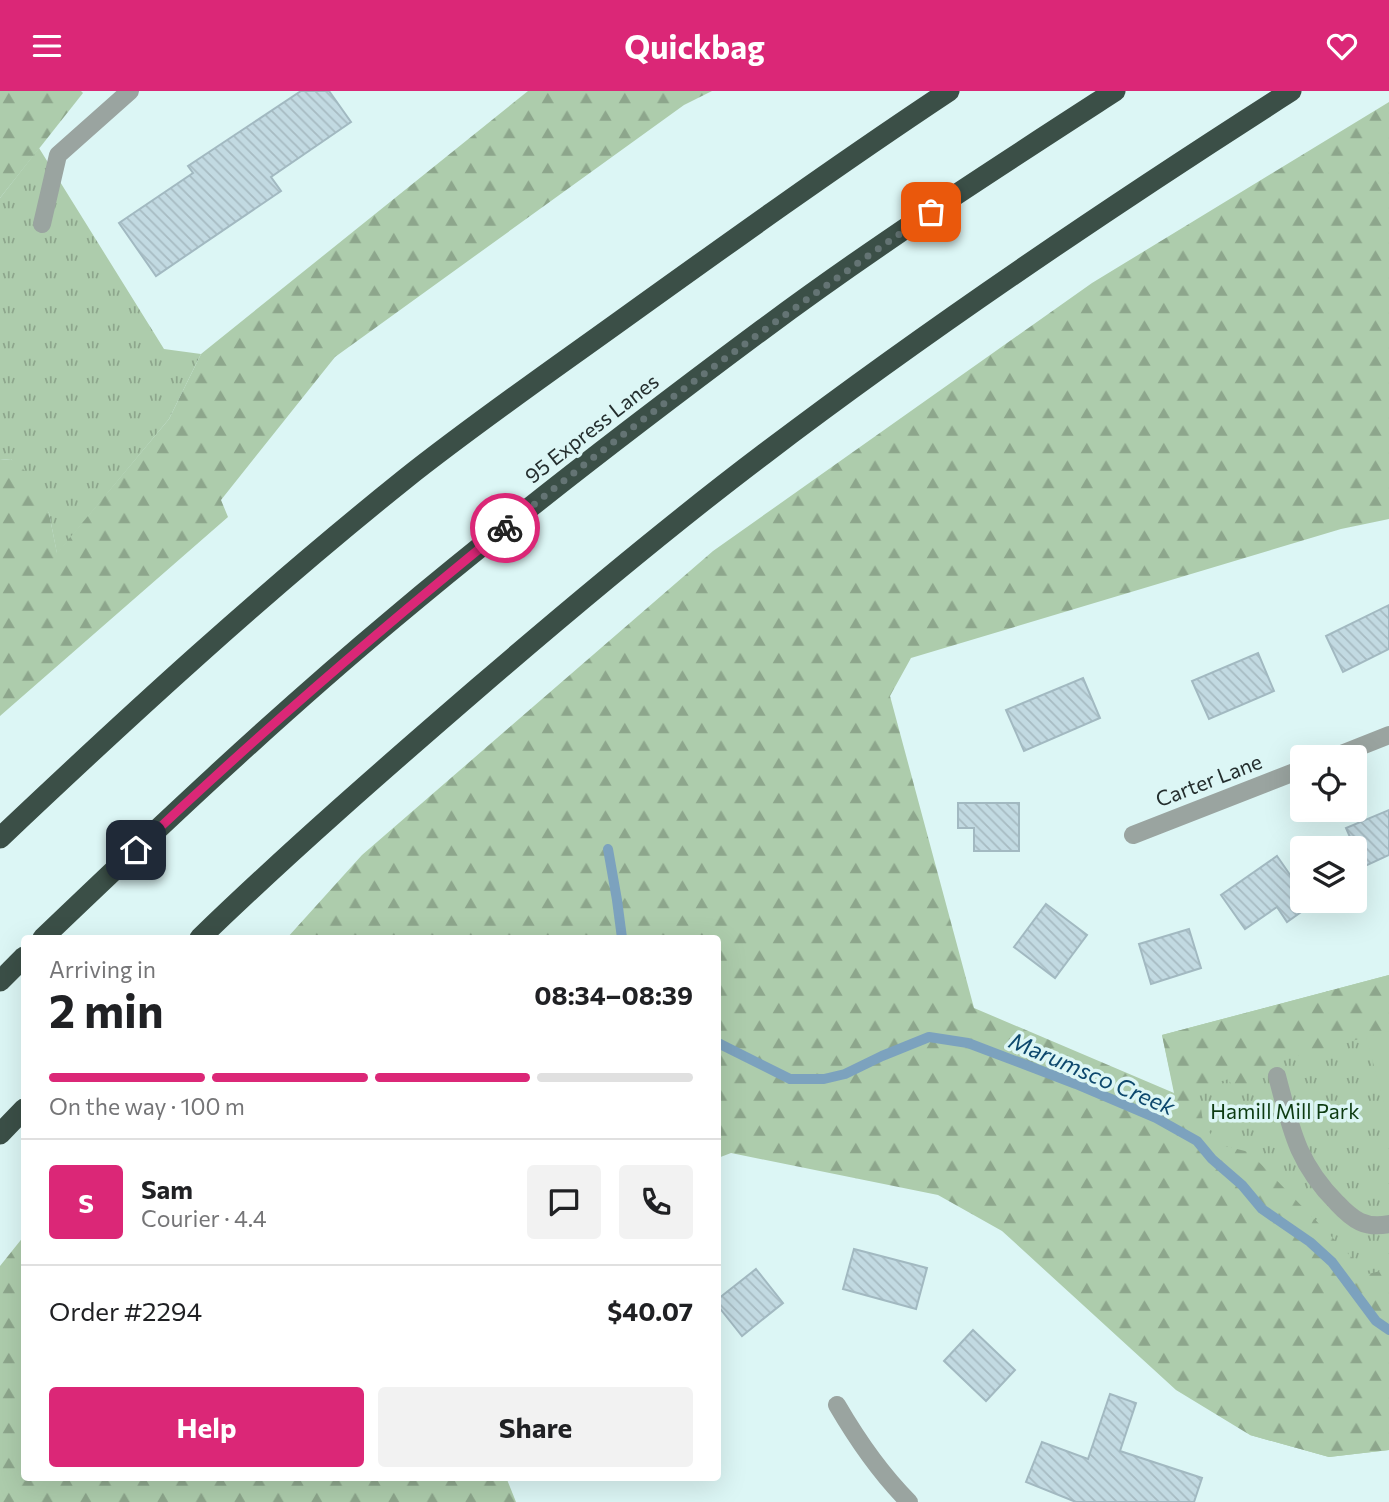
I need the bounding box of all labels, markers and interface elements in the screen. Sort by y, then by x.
text: Quickbag [624,26,765,66]
icon: menu [28,27,66,65]
icon: heart [1323,27,1361,65]
pin [901,182,961,242]
icon: bag [912,193,950,231]
street label: 95 Express Lanes [519,368,663,488]
courier [470,493,540,563]
icon: bike [486,509,524,547]
map controls [1290,745,1367,913]
button: locate [1290,745,1367,822]
street label: Carter Lane [1152,748,1265,811]
pin [106,820,166,880]
icon: home [117,831,155,869]
button: layers [1290,836,1367,913]
text: Arriving in [49,955,156,983]
text: 08:34–08:39 [534,979,693,1010]
text: 2 min [49,981,164,1037]
water label: Marumsco Creek [1005,1026,1180,1121]
text: On the way · 100 m [49,1092,245,1120]
park label: Hamill Mill Park [1210,1098,1360,1123]
button: chat [527,1165,601,1239]
button: phone [619,1165,693,1239]
text: Sam [141,1173,193,1204]
text: S [78,1187,94,1218]
text: Courier · 4.4 [141,1204,267,1232]
text: Order #2294 [49,1295,202,1326]
text: $40.07 [607,1295,693,1326]
button: Help [49,1387,364,1467]
button: Share [378,1387,693,1467]

